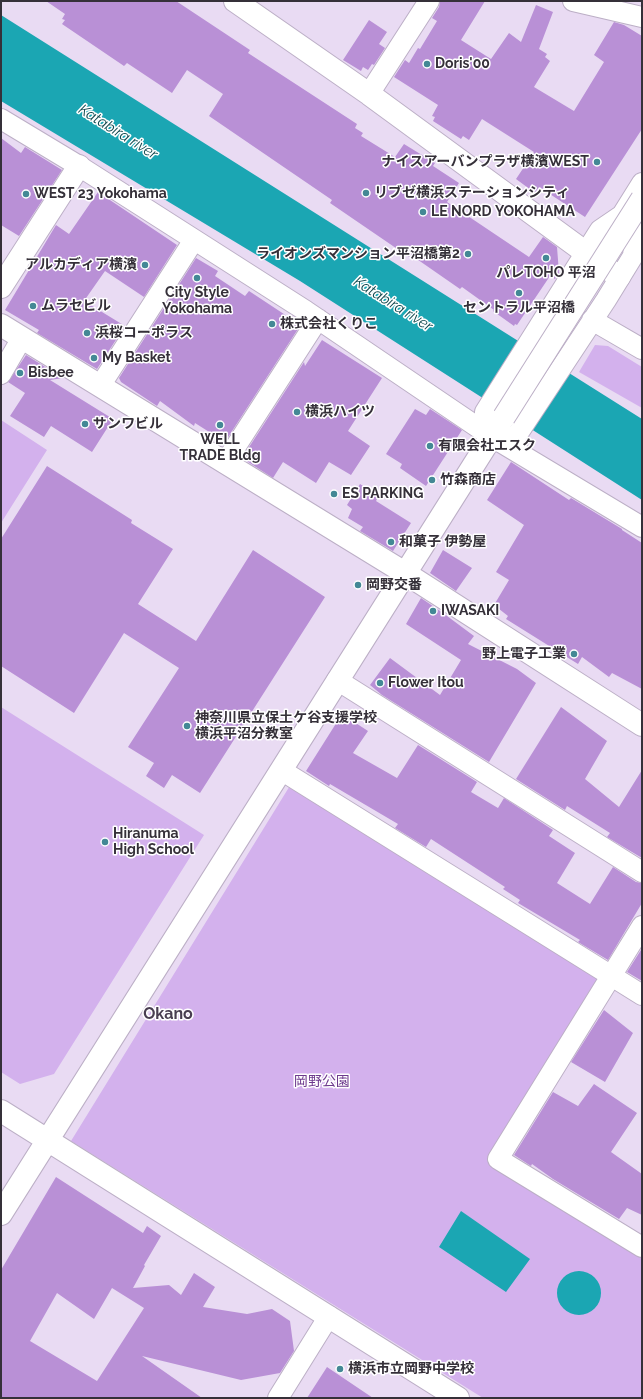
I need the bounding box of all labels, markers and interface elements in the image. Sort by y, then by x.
place label: Doris'00 [435,56,490,72]
marker: Doris'00 [422,59,432,69]
water label: Katabira river [75,101,161,163]
place label: ナイスアーバンプラザ横濱WEST [381,154,589,170]
marker: ナイスアーバンプラザ横濱WEST [592,157,602,167]
place label: リブゼ横浜ステーションシティ [374,185,570,201]
place label: WEST 23 Yokohama [34,186,167,202]
marker: リブゼ横浜ステーションシティ [361,188,371,198]
marker: WEST 23 Yokohama [21,189,31,199]
place label: LE NORD YOKOHAMA [431,204,575,220]
marker: LE NORD YOKOHAMA [418,207,428,217]
place label: ライオンズマンション平沼橋第2 [256,246,460,262]
marker: ライオンズマンション平沼橋第2 [463,249,473,259]
marker: パレTOHO 平沼 [541,253,551,263]
place label: アルカディア横濱 [25,257,137,273]
marker: アルカディア横濱 [140,260,150,270]
place label: パレTOHO 平沼 [496,265,596,281]
marker: City Style Yokohama [192,273,202,283]
water label: Katabira river [350,273,436,335]
place label: City Style Yokohama [162,285,232,318]
marker: セントラル平沼橋 [514,288,524,298]
place label: ムラセビル [41,298,111,314]
place label: セントラル平沼橋 [463,300,575,316]
marker: ムラセビル [28,301,38,311]
place label: 株式会社くりこ [280,316,378,332]
marker: 株式会社くりこ [267,319,277,329]
place label: 浜桜コーポラス [95,325,193,341]
marker: 浜桜コーポラス [82,328,92,338]
place label: My Basket [102,350,171,366]
marker: My Basket [89,353,99,363]
place label: Bisbee [28,365,74,381]
marker: Bisbee [15,368,25,378]
place label: 横浜ハイツ [305,404,375,420]
marker: 横浜ハイツ [292,407,302,417]
place label: サンワビル [93,416,163,432]
marker: サンワビル [80,419,90,429]
marker: WELL TRADE Bldg [215,420,225,430]
place label: WELL TRADE Bldg [179,432,261,464]
place label: 有限会社エスク [438,438,536,454]
marker: 有限会社エスク [425,441,435,451]
place label: 竹森商店 [440,472,496,488]
marker: 竹森商店 [427,475,437,485]
place label: ES PARKING [342,486,423,502]
marker: ES PARKING [329,489,339,499]
place label: 和菓子 伊勢屋 [399,534,486,550]
marker: 和菓子 伊勢屋 [386,537,396,547]
place label: 岡野交番 [366,577,422,593]
marker: 岡野交番 [353,580,363,590]
place label: IWASAKI [441,603,499,619]
marker: IWASAKI [428,606,438,616]
place label: 野上電子工業 [482,646,566,662]
marker: 野上電子工業 [569,649,579,659]
place label: Flower Itou [388,675,464,691]
marker: Flower Itou [375,678,385,688]
place label: 神奈川県立保土ケ谷支援学校 横浜平沼分教室 [195,710,377,742]
marker: 神奈川県立保土ケ谷支援学校 横浜平沼分教室 [182,721,192,731]
place label: Hiranuma High School [113,826,194,858]
marker: Hiranuma High School [100,837,110,847]
district label: Okano [143,1004,193,1024]
park label: 岡野公園 [294,1074,350,1090]
place label: 横浜市立岡野中学校 [348,1361,474,1377]
marker: 横浜市立岡野中学校 [335,1364,345,1374]

